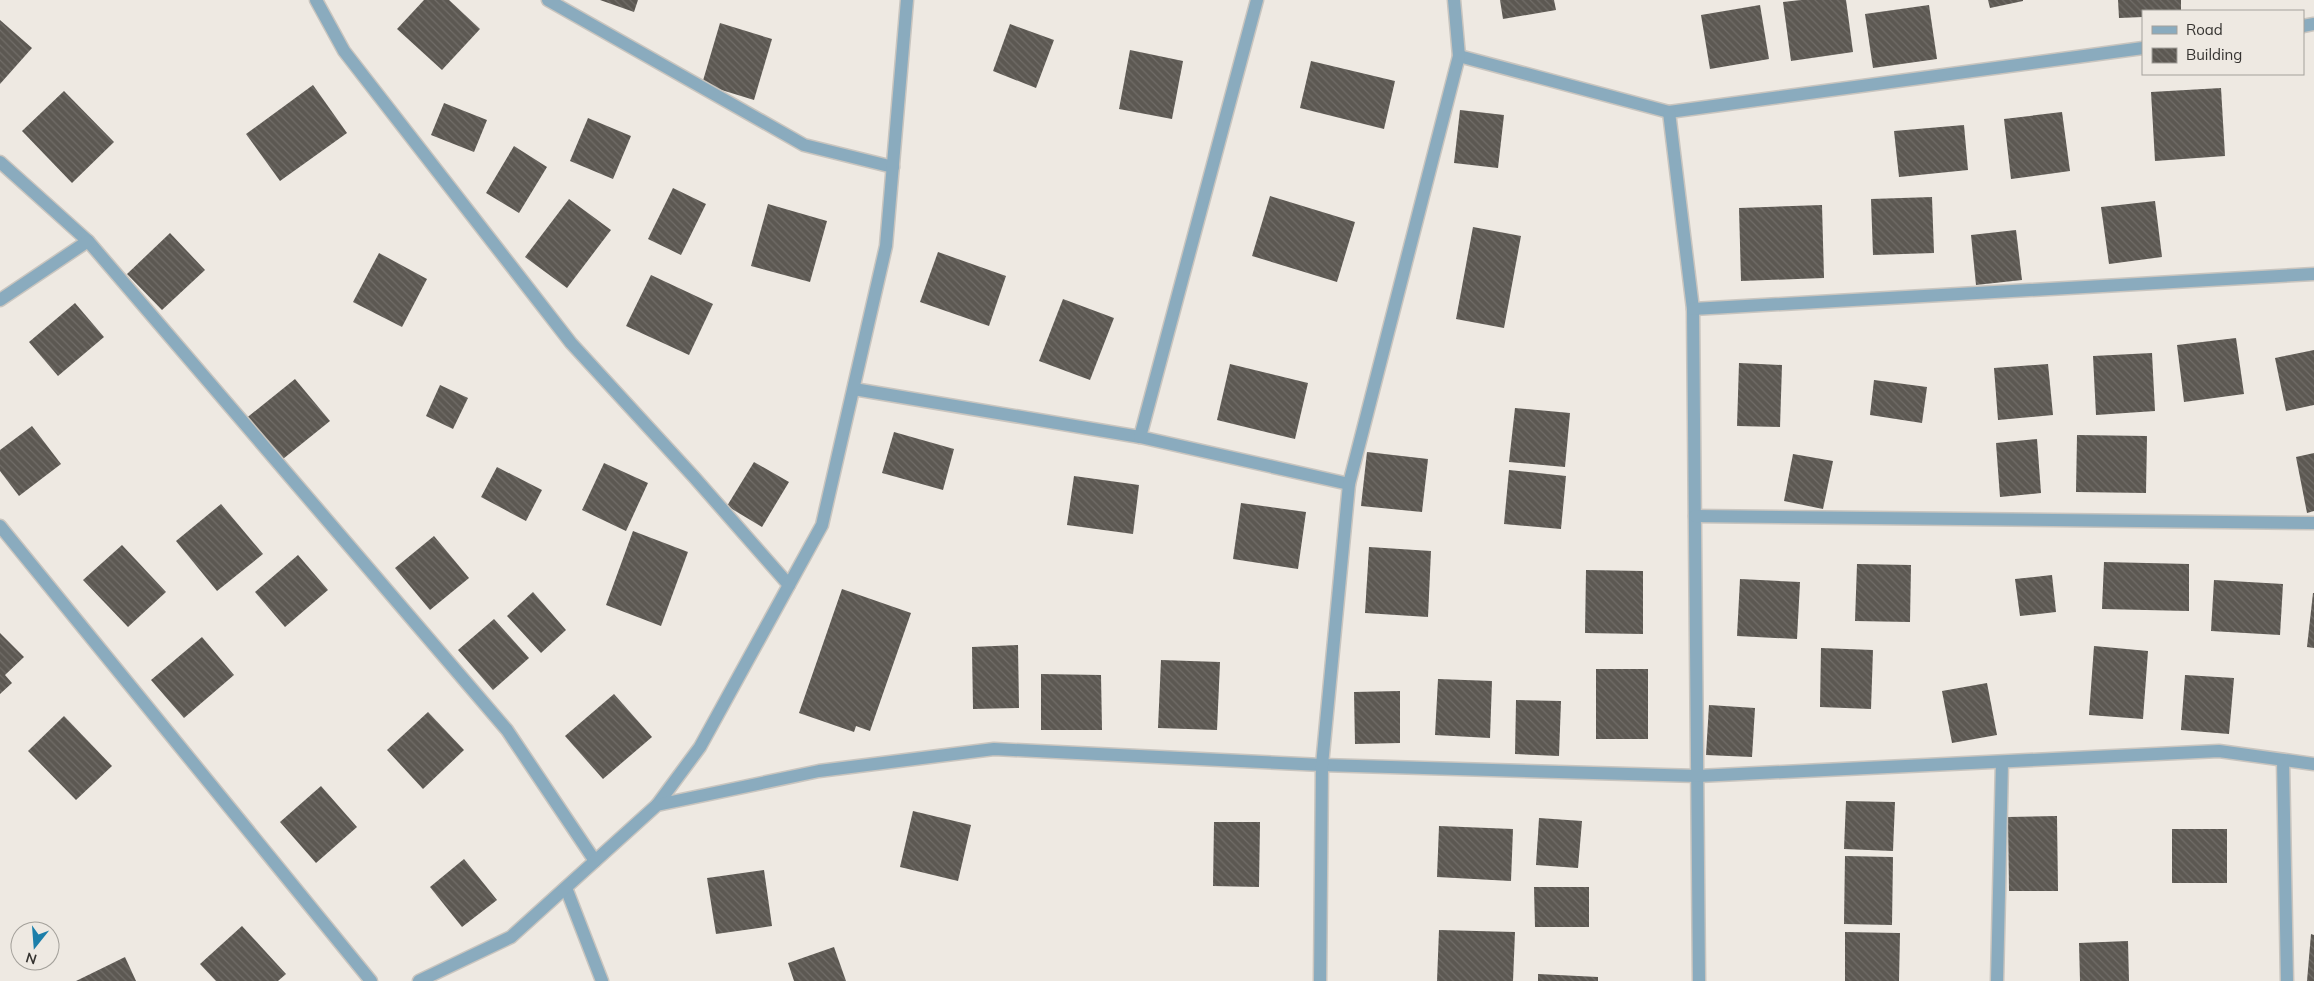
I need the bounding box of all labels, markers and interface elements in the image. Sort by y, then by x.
legend [2142,10,2304,75]
text: Road [2186,20,2223,39]
text: Building [2186,45,2242,64]
north arrow [10,921,60,971]
text: N [24,948,39,969]

